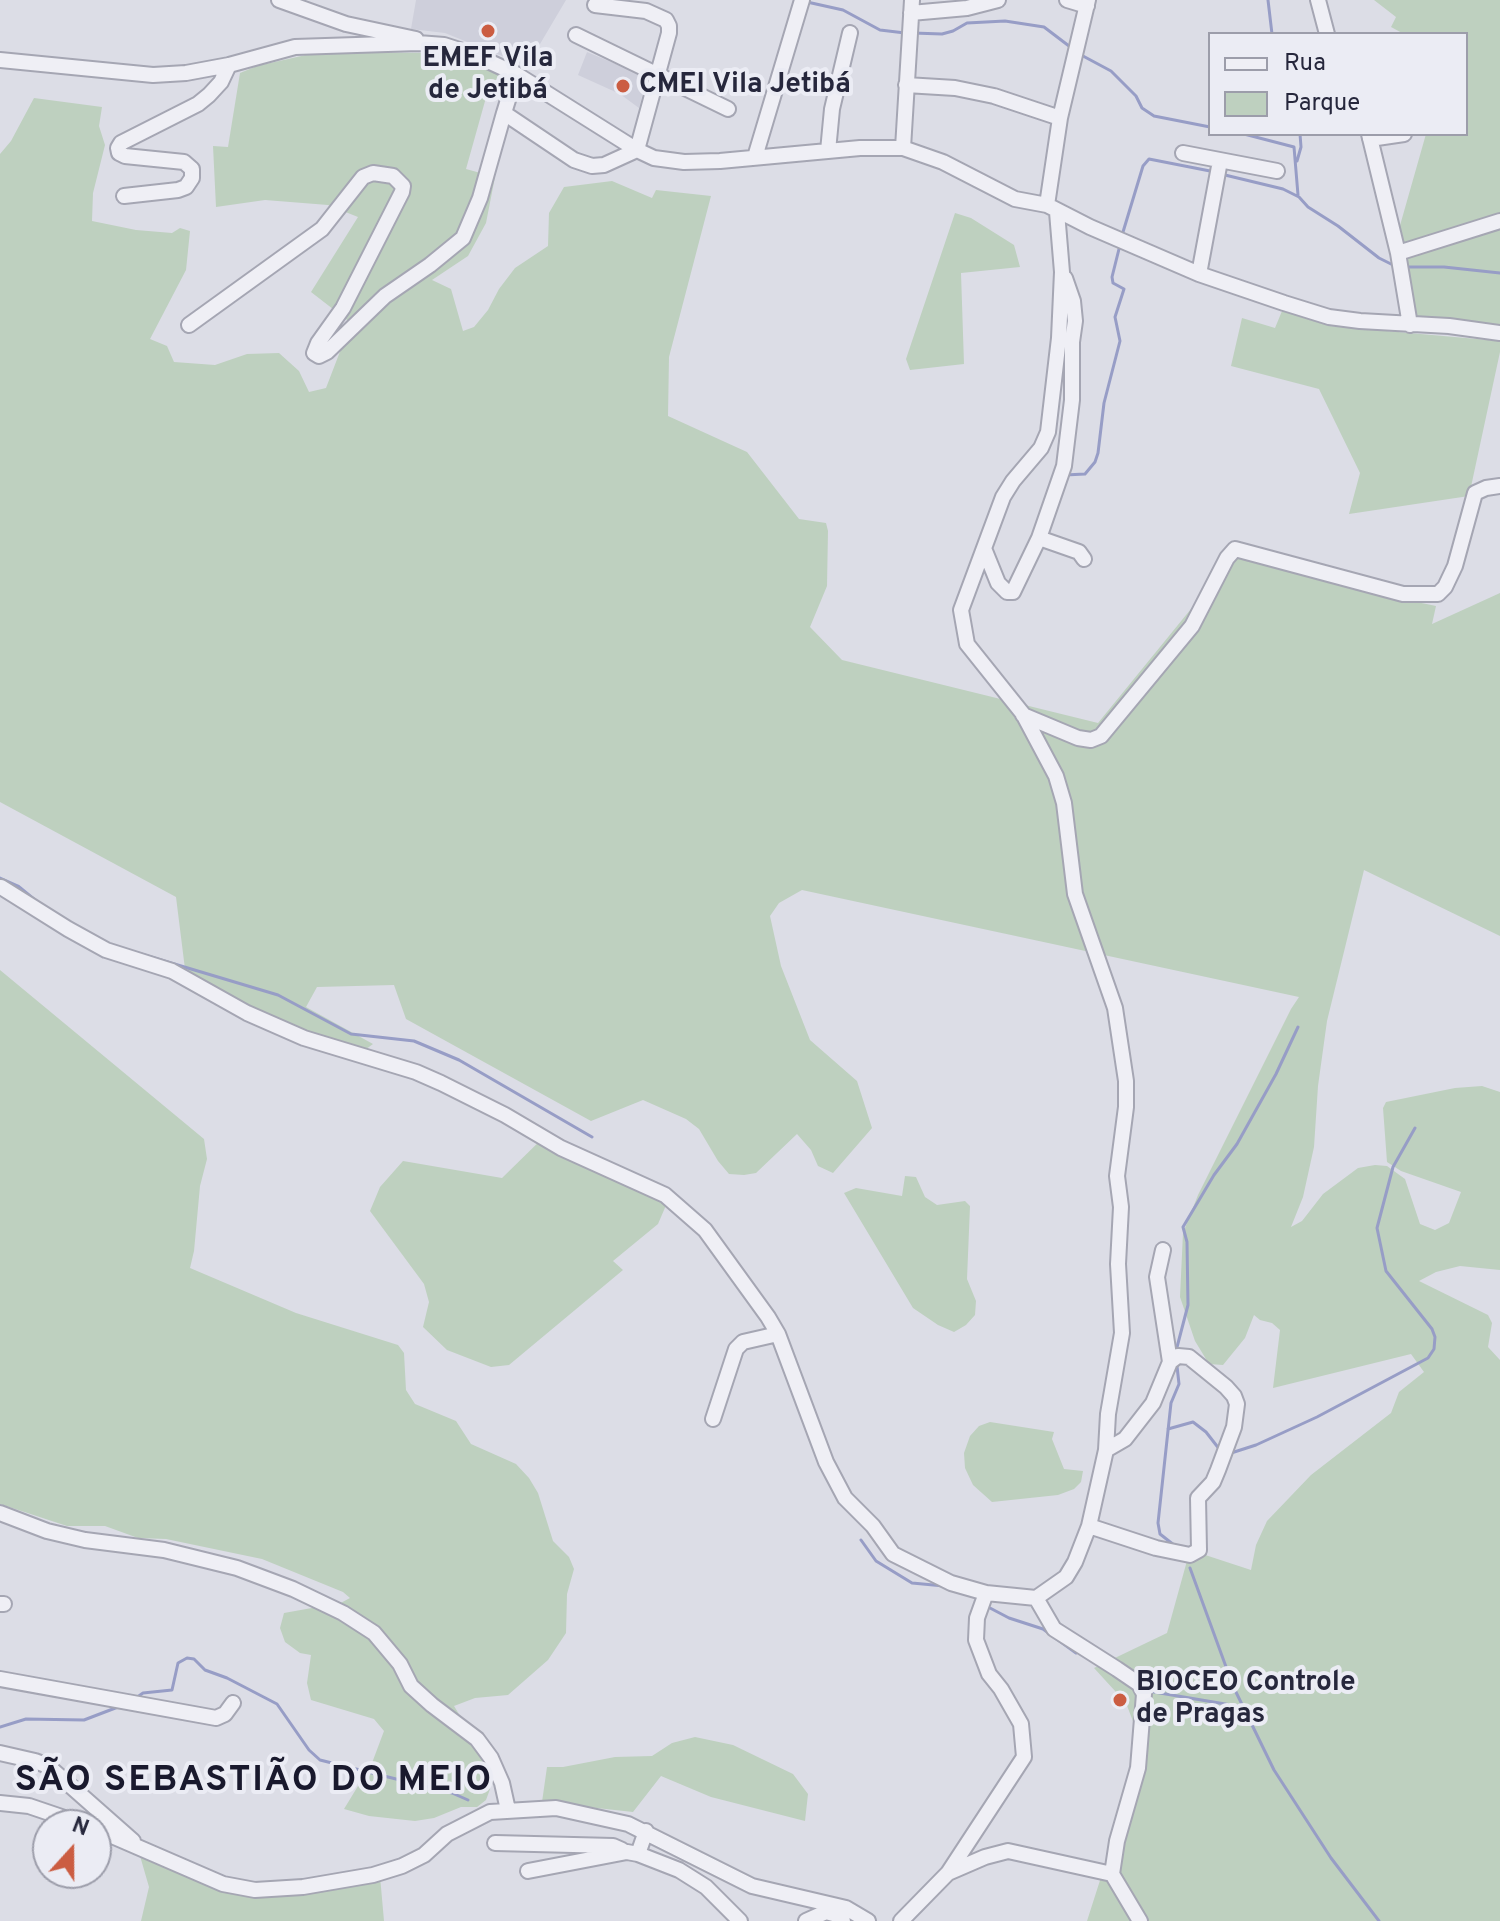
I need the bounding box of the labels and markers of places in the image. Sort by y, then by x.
marker: EMEF Vila de Jetibá [479,22,497,40]
place label: EMEF Vila de Jetibá [422,43,554,109]
place label: CMEI Vila Jetibá [639,69,851,103]
marker: CMEI Vila Jetibá [614,77,632,95]
place label: BIOCEO Controle de Pragas [1136,1667,1356,1733]
marker: BIOCEO Controle de Pragas [1111,1691,1129,1709]

